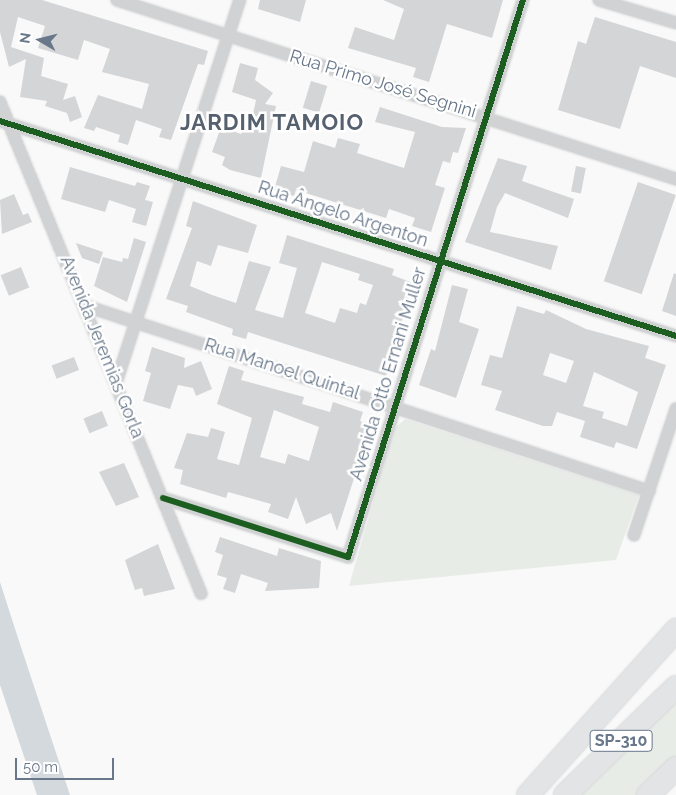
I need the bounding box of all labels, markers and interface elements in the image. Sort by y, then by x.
north arrow [15,15,65,65]
text: N [16,32,34,44]
street label: Rua Primo José Segnini [287,45,479,123]
district label: JARDIM TAMOIO [178,110,366,136]
street label: Rua Ângelo Argenton [255,176,431,252]
street label: Avenida Jeremias Gorla [55,252,149,442]
street label: Avenida Otto Ernani Muller [345,265,431,483]
street label: Rua Manoel Quintal [201,334,363,404]
road number: SP-310 [588,728,654,754]
scale bar [18,748,116,780]
text: 50 m [23,758,58,776]

